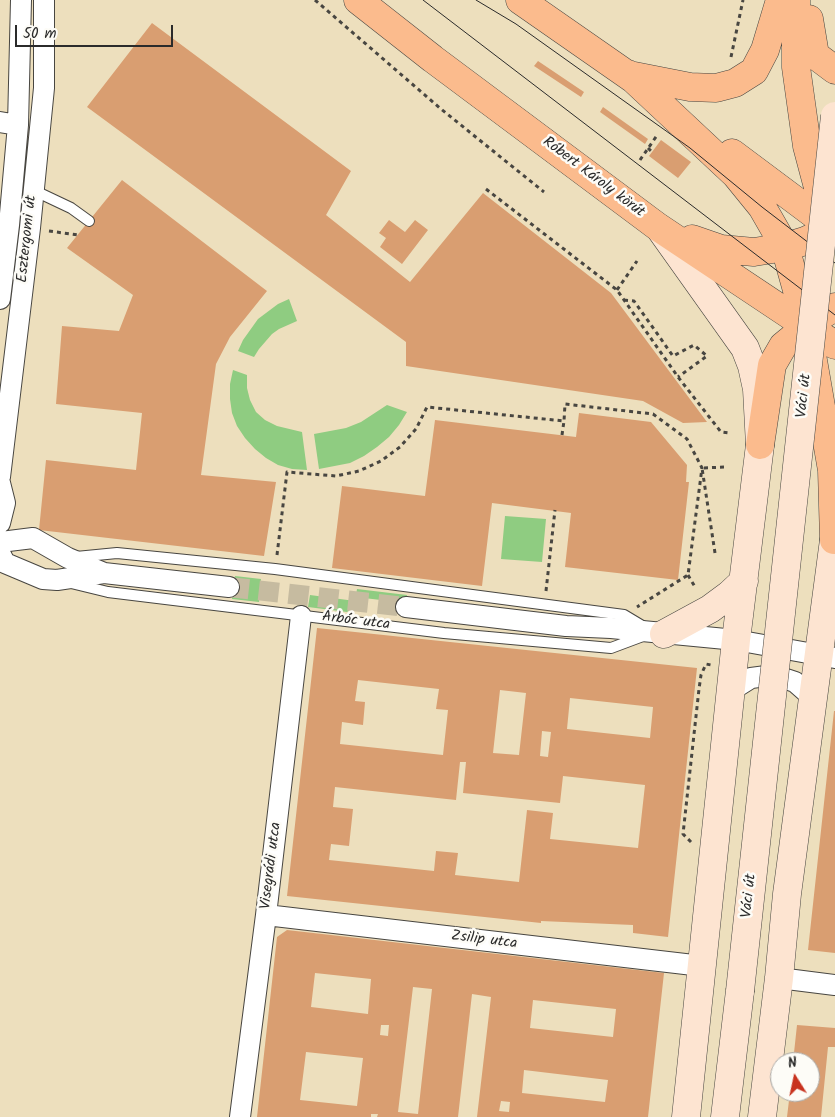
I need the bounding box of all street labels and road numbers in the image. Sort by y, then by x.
street label: Róbert Károly körút [538,134,648,222]
street label: Esztergomi út [14,194,42,284]
street label: Váci út [794,373,816,419]
street label: Árbóc utca [321,609,391,635]
street label: Visegrádi utca [258,821,286,911]
street label: Váci út [739,873,761,919]
street label: Zsilip utca [450,928,518,954]

